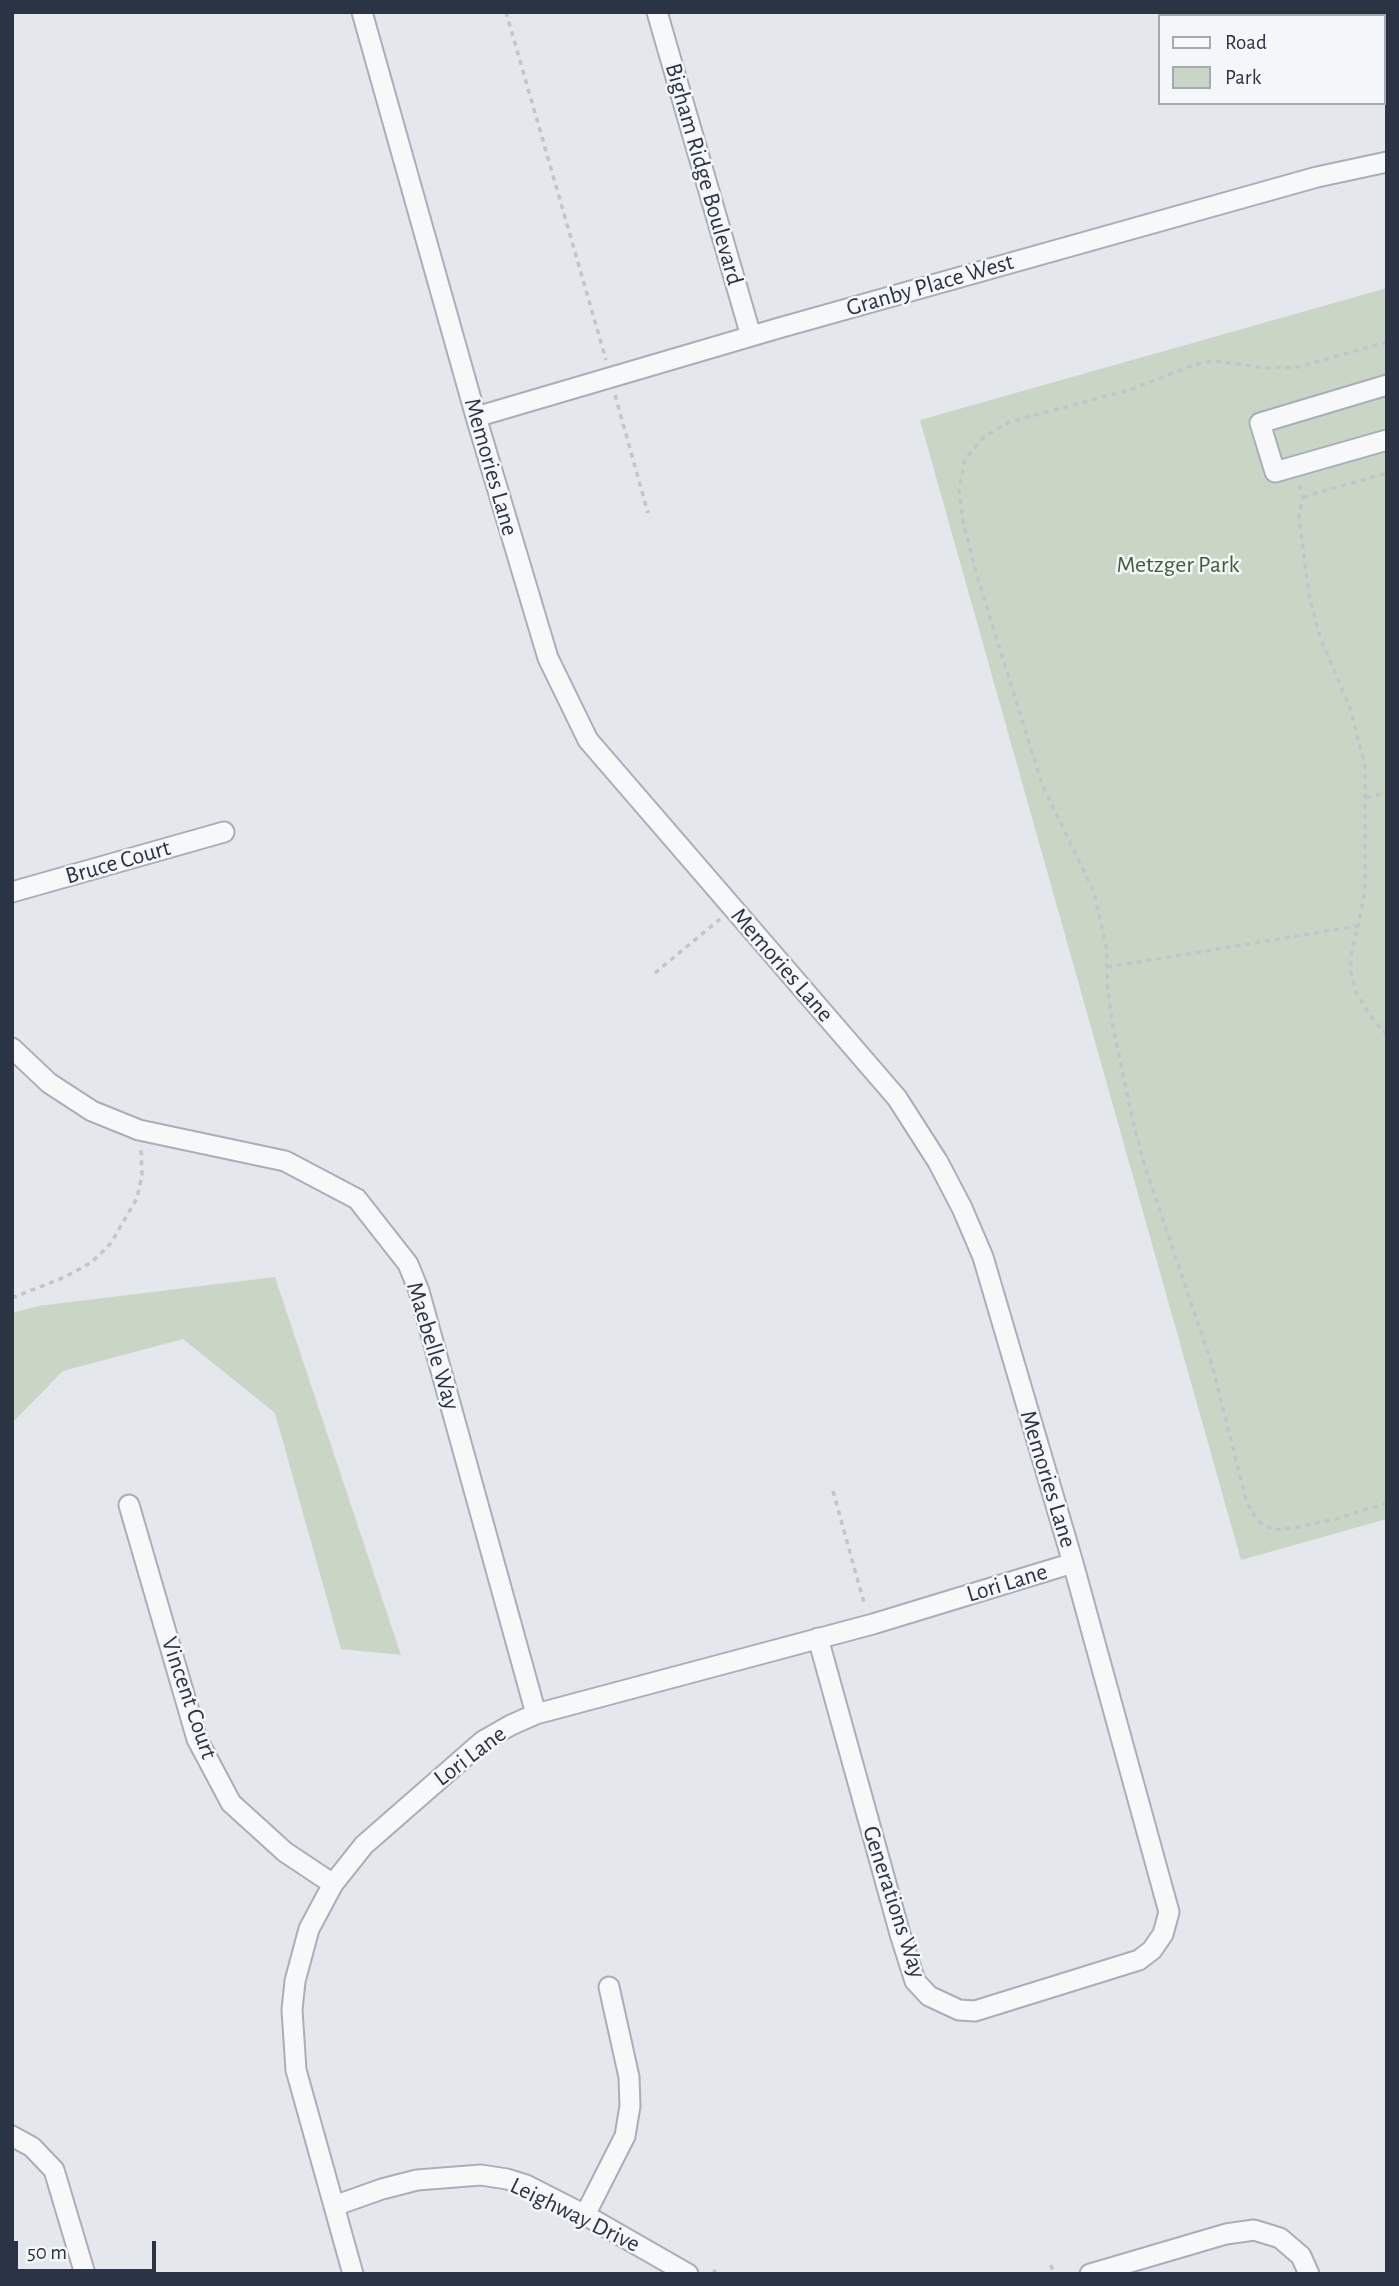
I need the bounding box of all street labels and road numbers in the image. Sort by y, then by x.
street label: Bigham Ridge Boulevard [659,60,749,288]
street label: Granby Place West [843,247,1017,323]
street label: Memories Lane [458,395,524,539]
street label: Bruce Court [62,833,174,891]
street label: Memories Lane [725,902,839,1028]
street label: Maebelle Way [400,1279,466,1413]
street label: Memories Lane [1013,1407,1083,1551]
street label: Lori Lane [963,1557,1051,1609]
street label: Vincent Court [155,1633,223,1763]
street label: Lori Lane [428,1720,512,1792]
street label: Generations Way [856,1822,932,1982]
street label: Leighway Drive [505,2171,645,2259]

